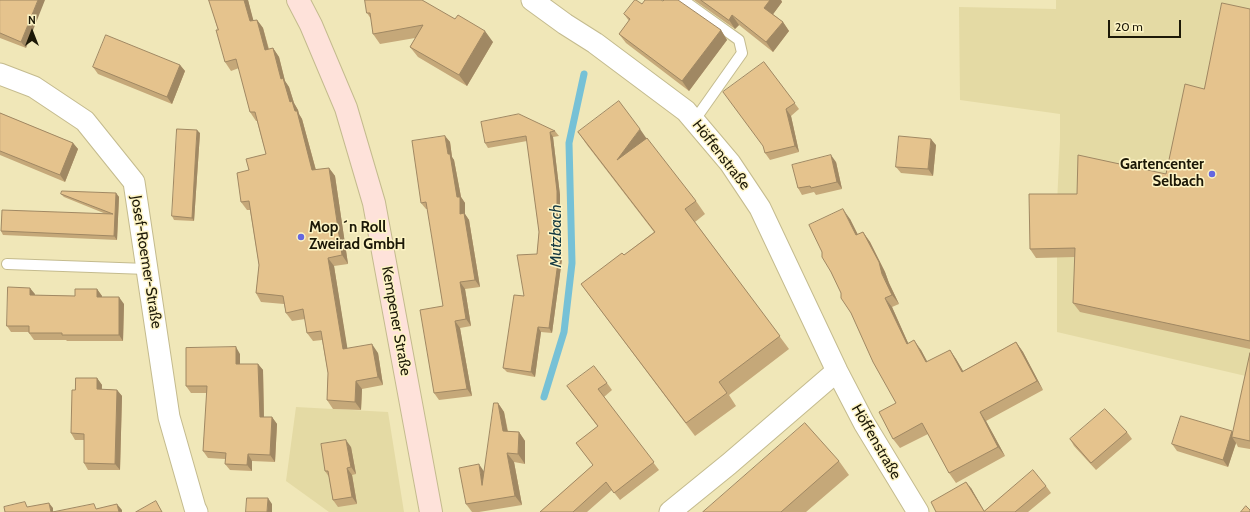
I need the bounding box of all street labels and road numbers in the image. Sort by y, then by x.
street label: Höffenstraße [688,116,754,194]
street label: Josef-Roemer-Straße [127,194,165,330]
street label: Kempener Straße [378,265,414,377]
street label: Höffenstraße [847,401,905,483]

